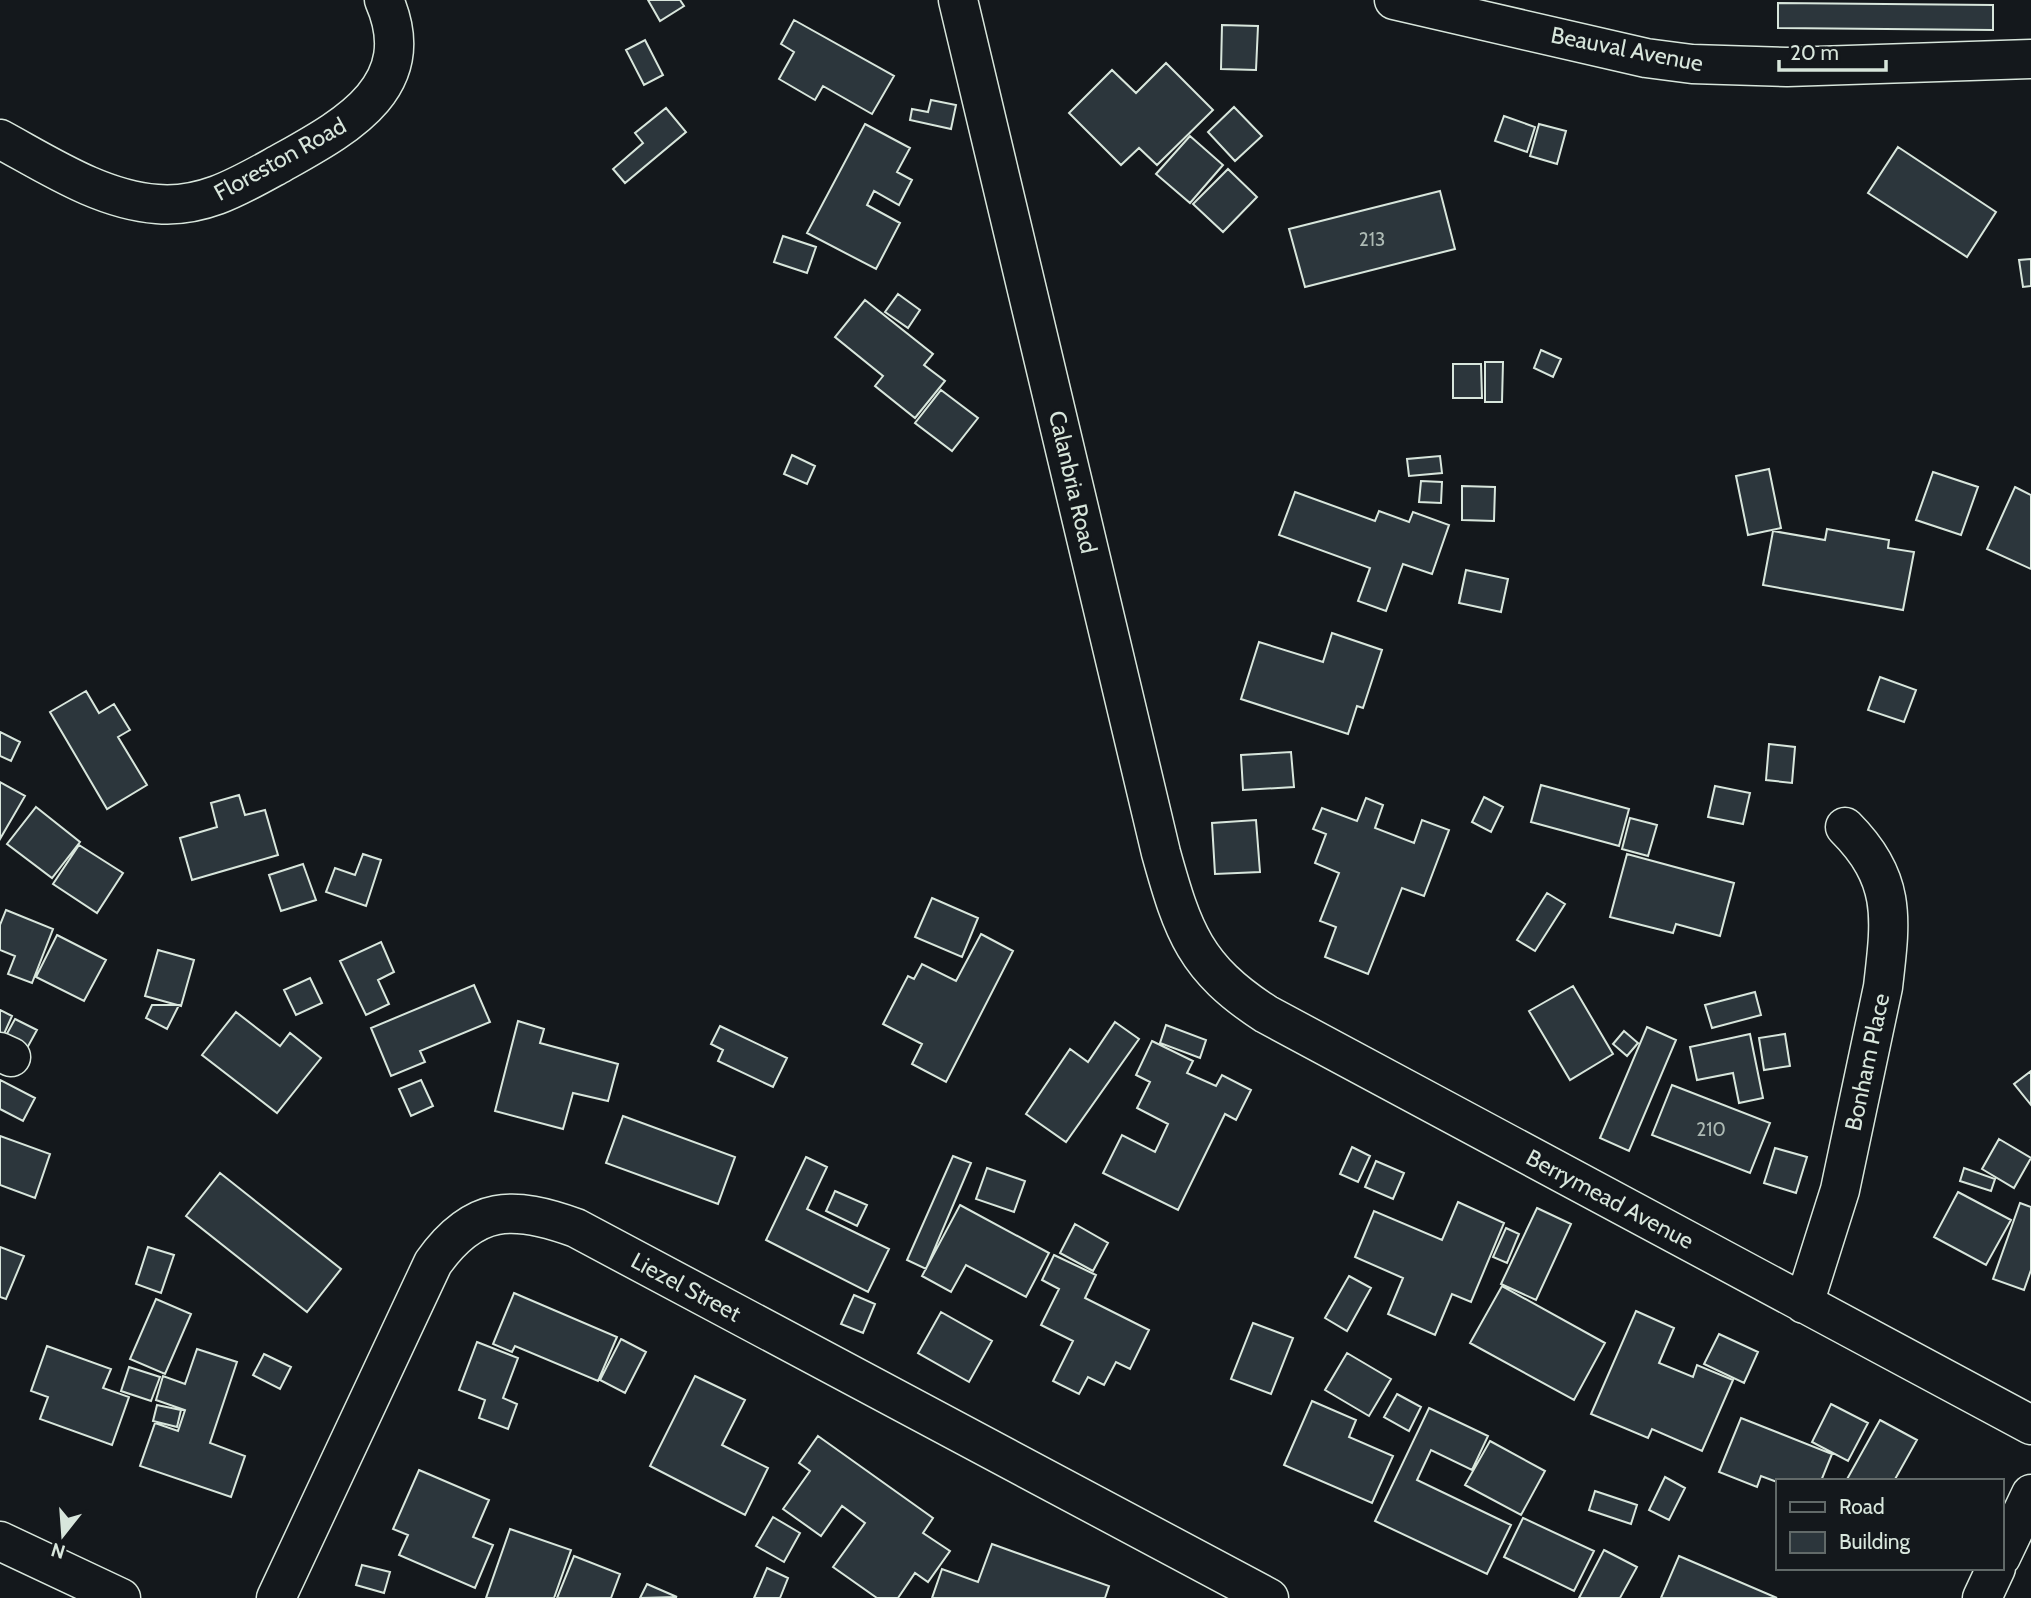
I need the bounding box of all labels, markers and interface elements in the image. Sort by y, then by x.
street label: Beauval Avenue [1549,21,1706,78]
scale bar [1779,28,1886,72]
text: 20 m [1790,40,1839,65]
street label: Floreston Road [209,111,351,207]
house number: 213 [1359,228,1385,251]
street label: Calanbria Road [1043,408,1103,556]
street label: Bonham Place [1839,991,1895,1133]
house number: 210 [1696,1118,1726,1141]
street label: Berrymead Avenue [1522,1143,1699,1255]
street label: Liezel Street [626,1246,746,1328]
legend [1776,1479,2003,1570]
text: Road [1839,1494,1885,1519]
north arrow [28,1500,98,1570]
text: Building [1839,1529,1911,1554]
text: N [48,1538,68,1564]

